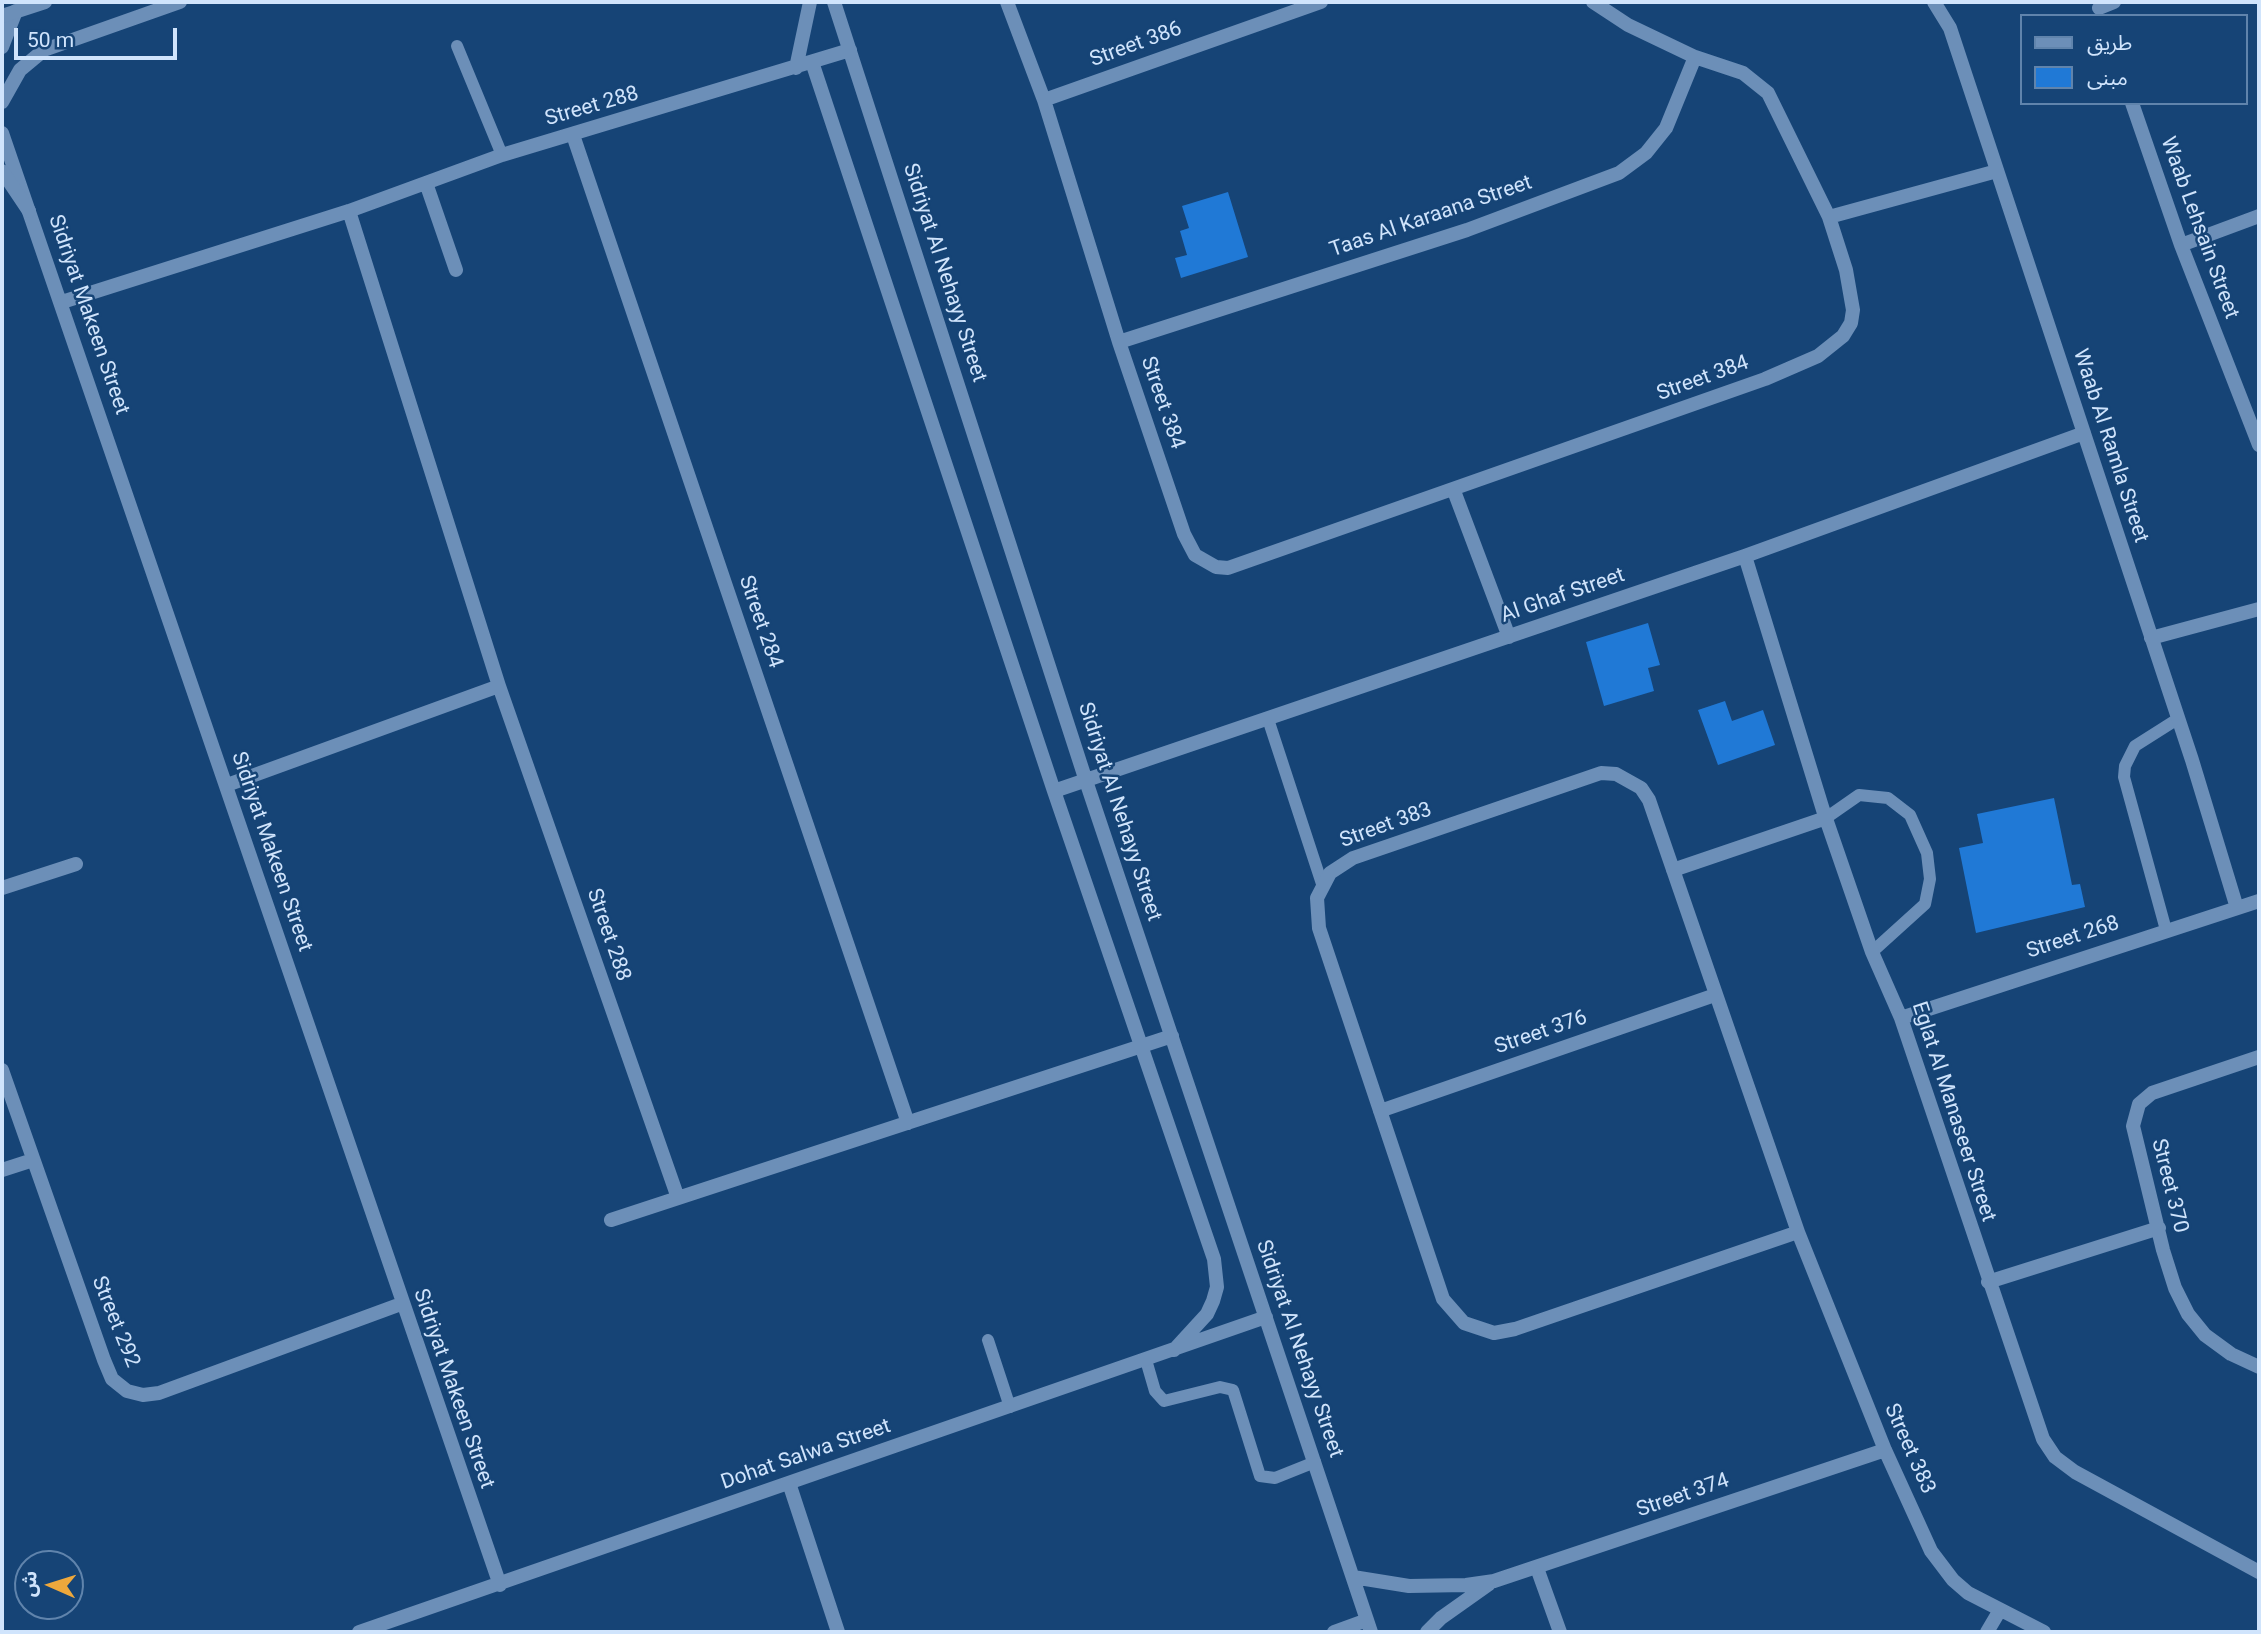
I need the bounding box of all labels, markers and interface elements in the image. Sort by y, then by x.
scale bar [18,14,180,58]
legend [2020,14,2247,105]
street label: Street 386 [1087,17,1185,73]
text: 50 m [27,28,74,52]
text: طريق [2087,31,2132,55]
text: مبنى [2087,66,2128,90]
street label: Street 288 [542,82,642,132]
street label: Waab Lehsain Street [2154,134,2244,322]
street label: Sidriyat Al Nehayy Street [897,161,991,385]
street label: Taas Al Karaana Street [1327,171,1535,263]
street label: Sidriyat Makeen Street [42,212,134,418]
street label: Waab Al Ramla Street [2067,346,2153,546]
street label: Street 384 [1654,351,1752,407]
street label: Street 384 [1134,354,1190,452]
street label: Al Ghaf Street [1498,563,1628,629]
street label: Street 284 [732,573,788,671]
street label: Sidriyat Al Nehayy Street [1072,700,1166,924]
street label: Sidriyat Makeen Street [225,749,317,955]
street label: Street 383 [1337,798,1435,854]
street label: Street 288 [580,886,636,984]
street label: Street 268 [2023,911,2123,965]
street label: Eglat Al Manaseer Street [1906,999,2000,1225]
street label: Street 376 [1492,1005,1590,1061]
street label: Street 370 [2145,1136,2193,1236]
street label: Sidriyat Al Nehayy Street [1250,1237,1348,1461]
street label: Street 292 [85,1273,145,1371]
street label: Sidriyat Makeen Street [407,1286,499,1492]
street label: Street 383 [1878,1400,1940,1498]
street label: Dohat Salwa Street [718,1414,894,1496]
street label: Street 374 [1634,1468,1732,1524]
north arrow [14,1550,84,1620]
text: ش [17,1570,42,1598]

